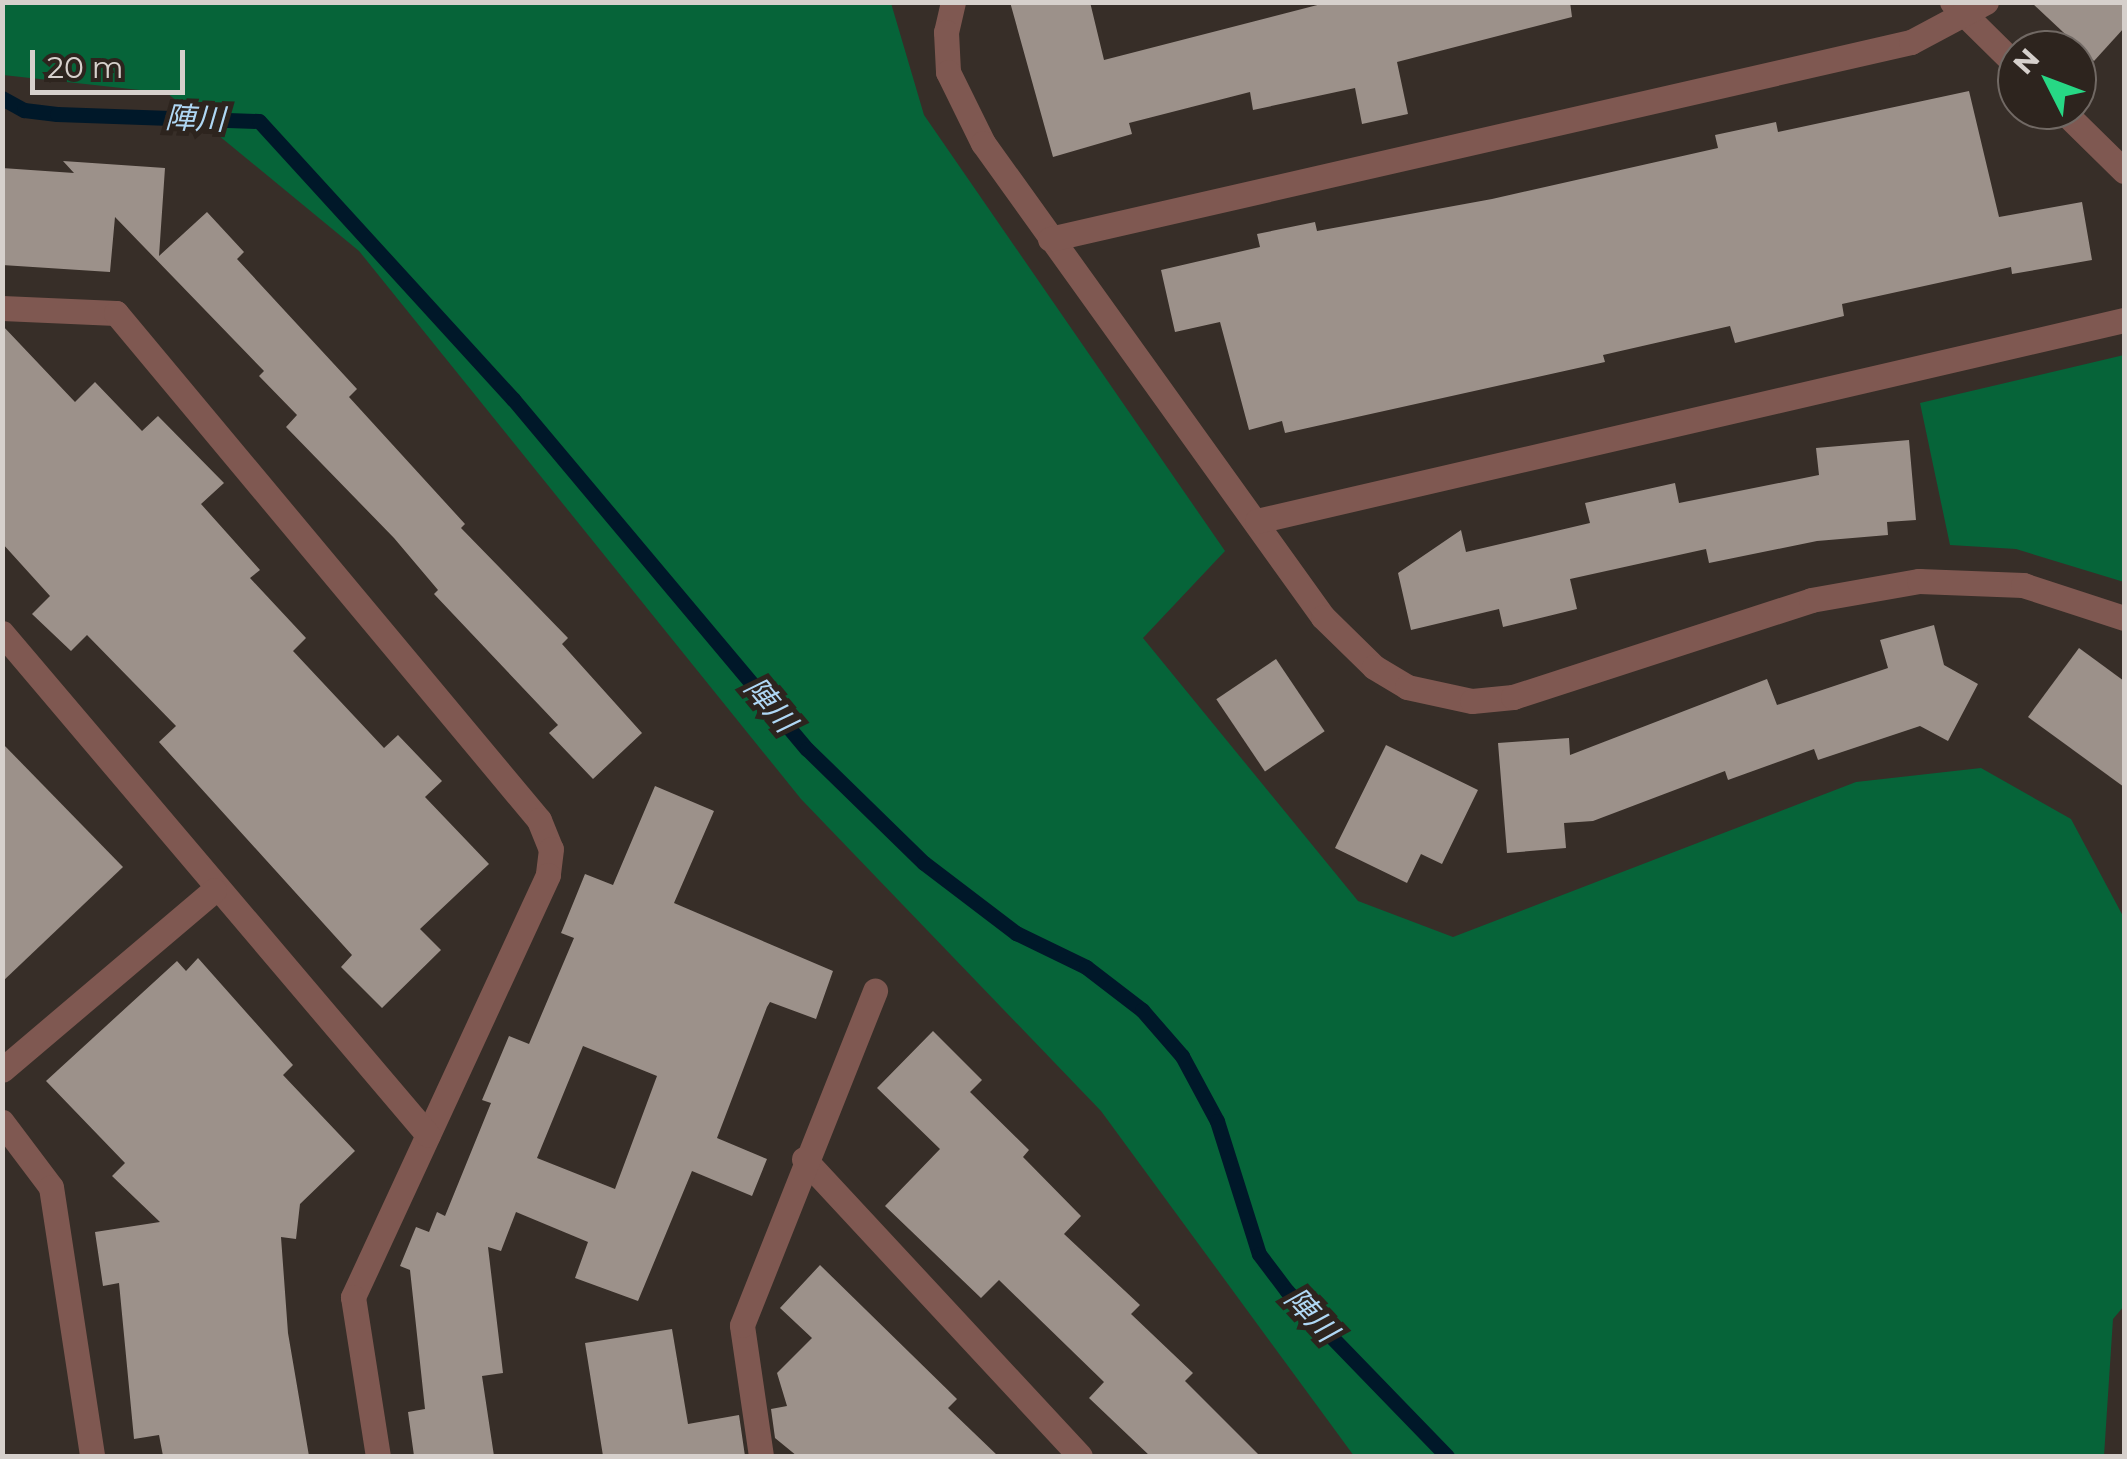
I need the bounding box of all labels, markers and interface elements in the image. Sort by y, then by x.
scale bar [35,30,190,92]
north arrow [1997,30,2097,130]
text: N [2006,41,2046,81]
text: 20 m [47,49,124,86]
water label: 陣川 [164,100,226,138]
water label: 陣川 [737,670,803,740]
water label: 陣川 [1277,1281,1345,1349]

